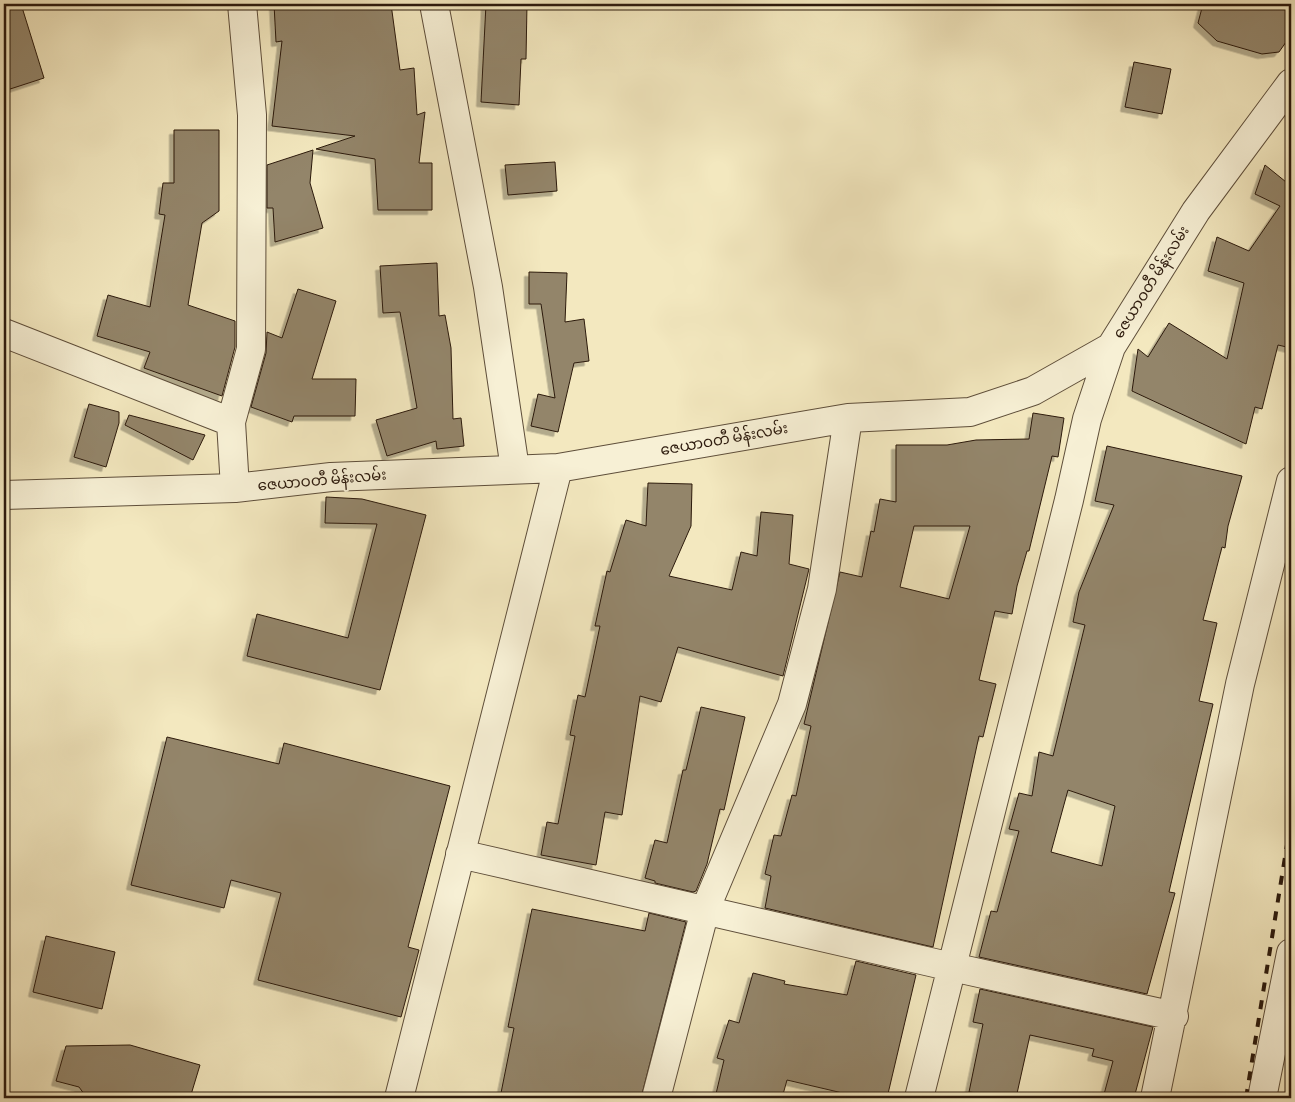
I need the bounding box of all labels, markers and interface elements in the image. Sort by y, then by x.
street label: ဇေယာဝတီ မိန်းလမ်း [1108,222,1195,343]
street label: ဇေယာဝတီ မိန်းလမ်း [659,418,790,462]
street label: ဇေယာဝတီ မိန်းလမ်း [257,464,387,498]

